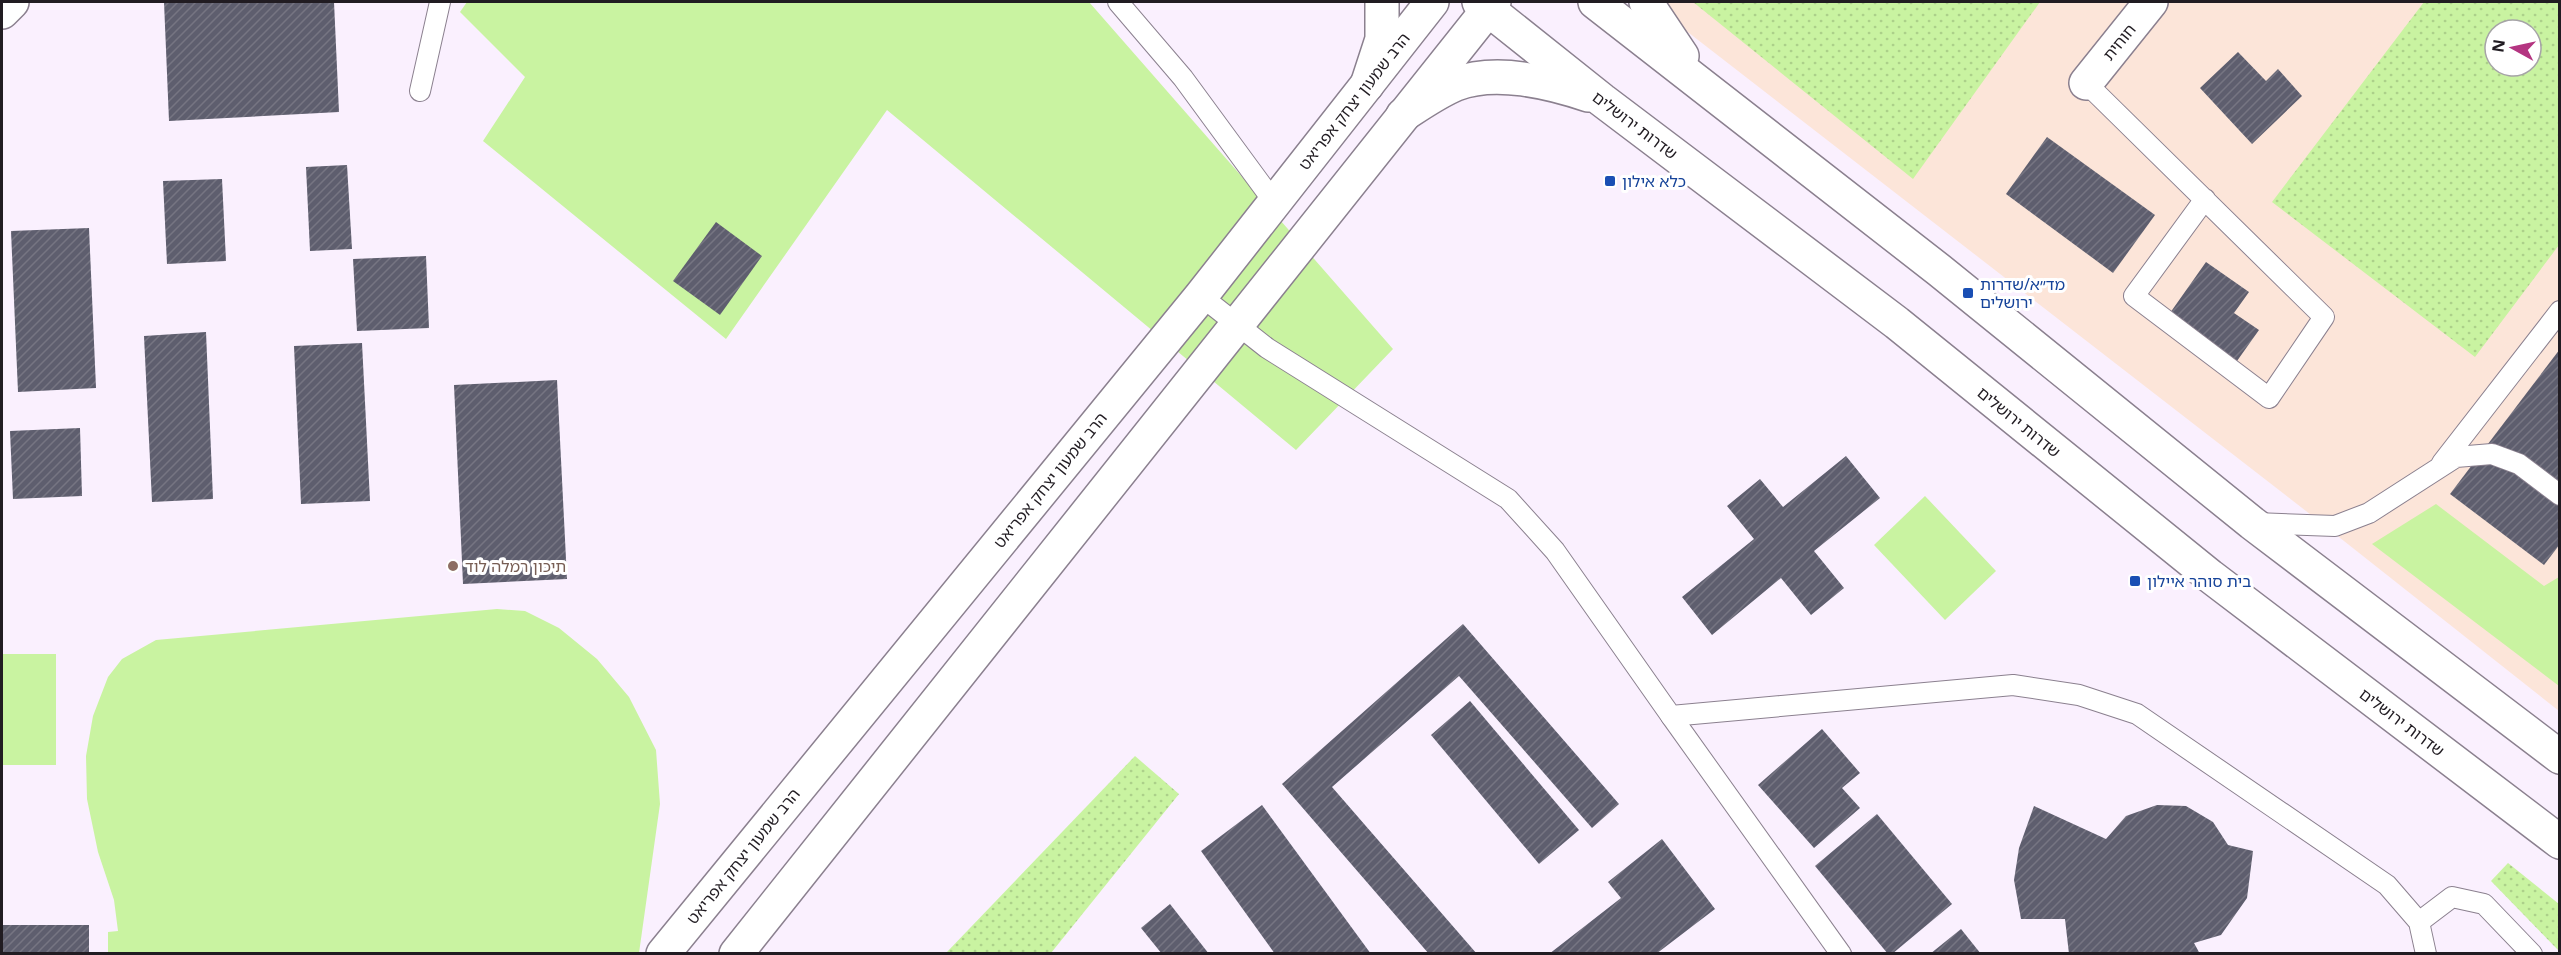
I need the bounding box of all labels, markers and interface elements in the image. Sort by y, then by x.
north arrow [2483,18,2543,78]
street label: חוחית [2097,19,2141,65]
street label: הרב שמעון יצחק אפריאט [1293,28,1415,174]
text: N [2486,38,2510,54]
street label: שדרות ירושלים [1588,86,1682,164]
place label: כלא אילון [1622,170,1686,192]
marker: כלא אילון [1603,174,1617,188]
place label: מד״א/שדרות ירושלים [1980,273,2065,313]
marker: מד״א/שדרות ירושלים [1961,286,1975,300]
street label: שדרות ירושלים [1973,382,2065,462]
street label: הרב שמעון יצחק אפריאט [988,408,1112,552]
place label: תיכון רמלה לוד [465,555,566,577]
marker: תיכון רמלה לוד [446,559,460,573]
place label: בית סוהר איילון [2147,570,2251,592]
marker: בית סוהר איילון [2128,574,2142,588]
street label: שדרות ירושלים [2355,683,2449,761]
street label: הרב שמעון יצחק אפריאט [681,784,805,928]

